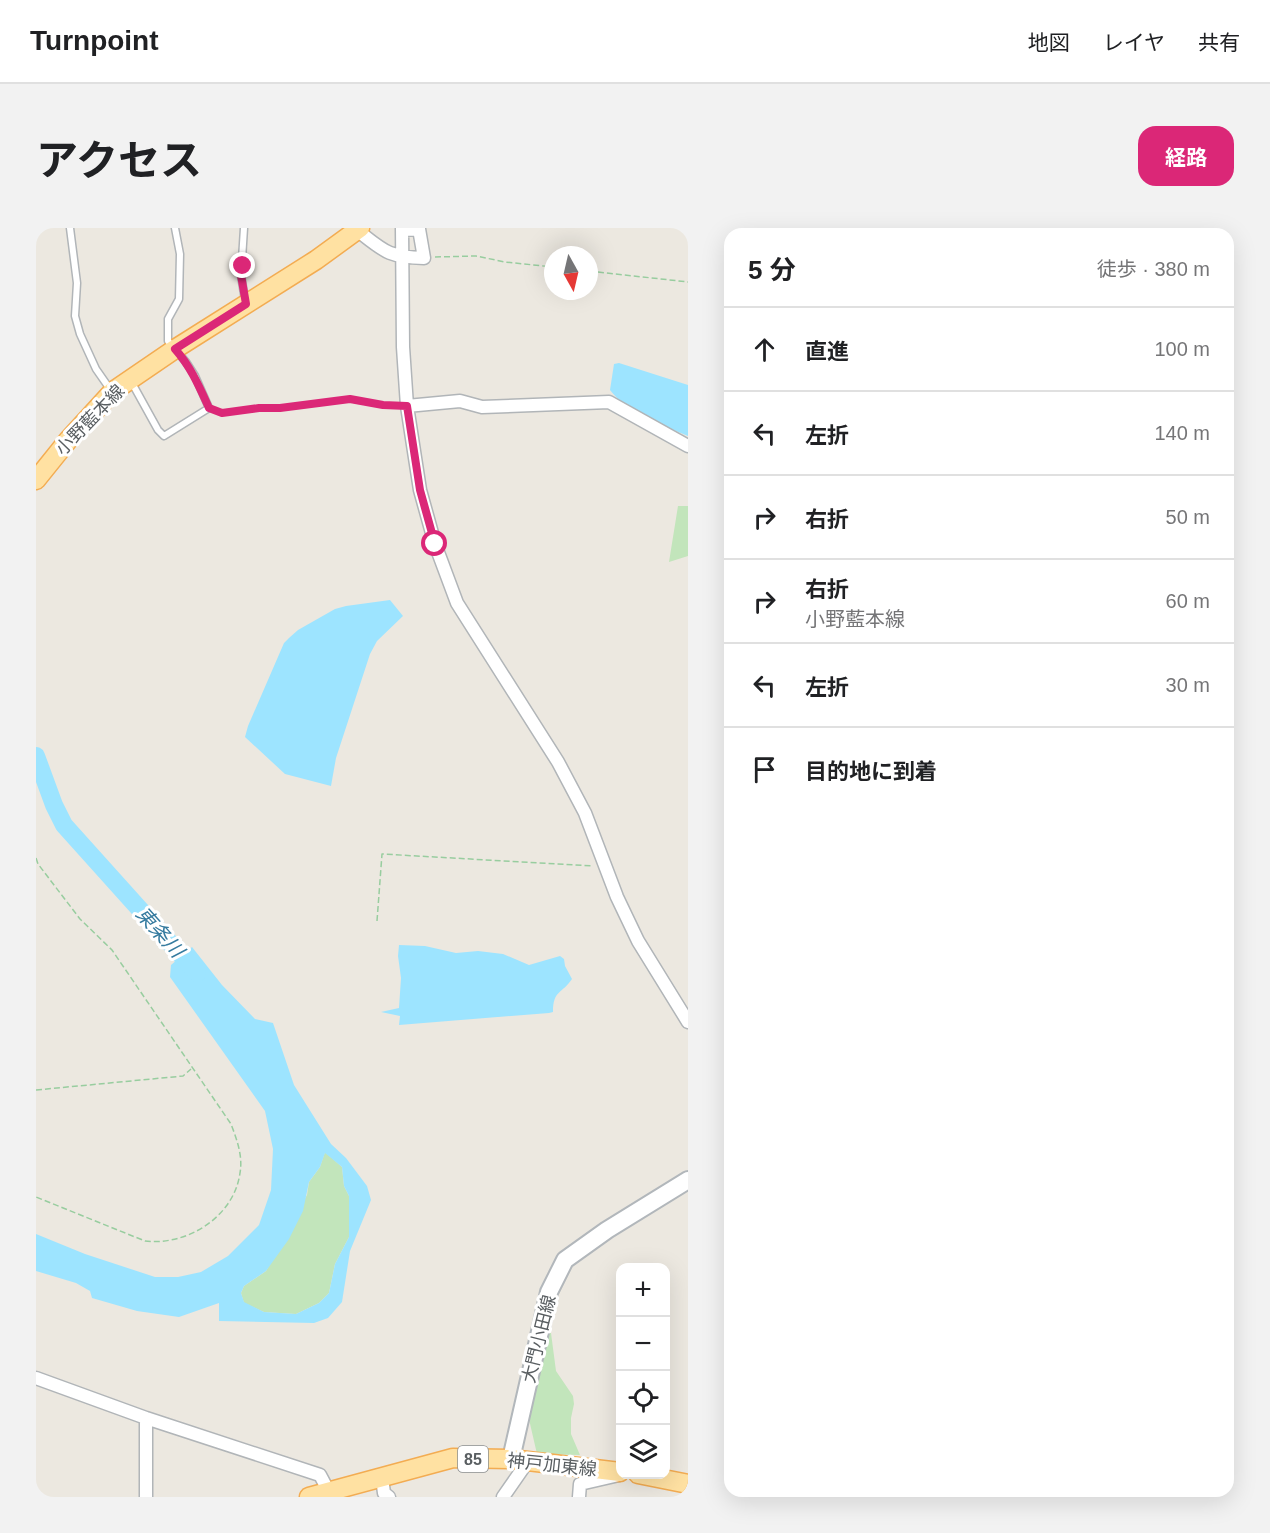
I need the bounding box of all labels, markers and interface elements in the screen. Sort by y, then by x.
text: Turnpoint [30,25,159,56]
text: 地図 [1028,31,1070,54]
text: レイヤ [1103,31,1165,54]
text: 共有 [1198,31,1240,54]
button: 経路 [1138,126,1234,186]
text: アクセス [36,137,202,184]
north arrow [544,246,598,300]
route end [229,252,255,278]
text: 5 分 [748,255,796,285]
text: 徒歩 · 380 m [1097,258,1210,280]
icon: ahead [748,333,781,366]
text: 100 m [1154,338,1210,360]
text: 直進 [805,339,849,364]
street label: 小野藍本線 [52,381,128,459]
icon: left [748,417,781,450]
text: 140 m [1154,422,1210,444]
text: 左折 [805,423,849,448]
icon: right [748,501,781,534]
text: 50 m [1166,506,1210,528]
text: 右折 [805,507,849,532]
route start [421,530,447,556]
text: 右折 [805,577,849,602]
icon: right [748,585,781,618]
text: 60 m [1166,590,1210,612]
text: 小野藍本線 [805,608,905,630]
icon: left [748,669,781,702]
text: 30 m [1166,674,1210,696]
text: 左折 [805,675,849,700]
icon: arrive [748,753,781,786]
text: 目的地に到着 [805,759,937,784]
water label: 東条川 [132,902,190,963]
map controls [616,1263,670,1479]
button: + [616,1263,670,1317]
street label: 大門小田線 [518,1293,560,1385]
button: − [616,1317,670,1371]
button: locate [616,1371,670,1425]
button: layers [616,1425,670,1479]
road number: 85 [458,1446,488,1472]
street label: 神戸加東線 [506,1450,598,1480]

